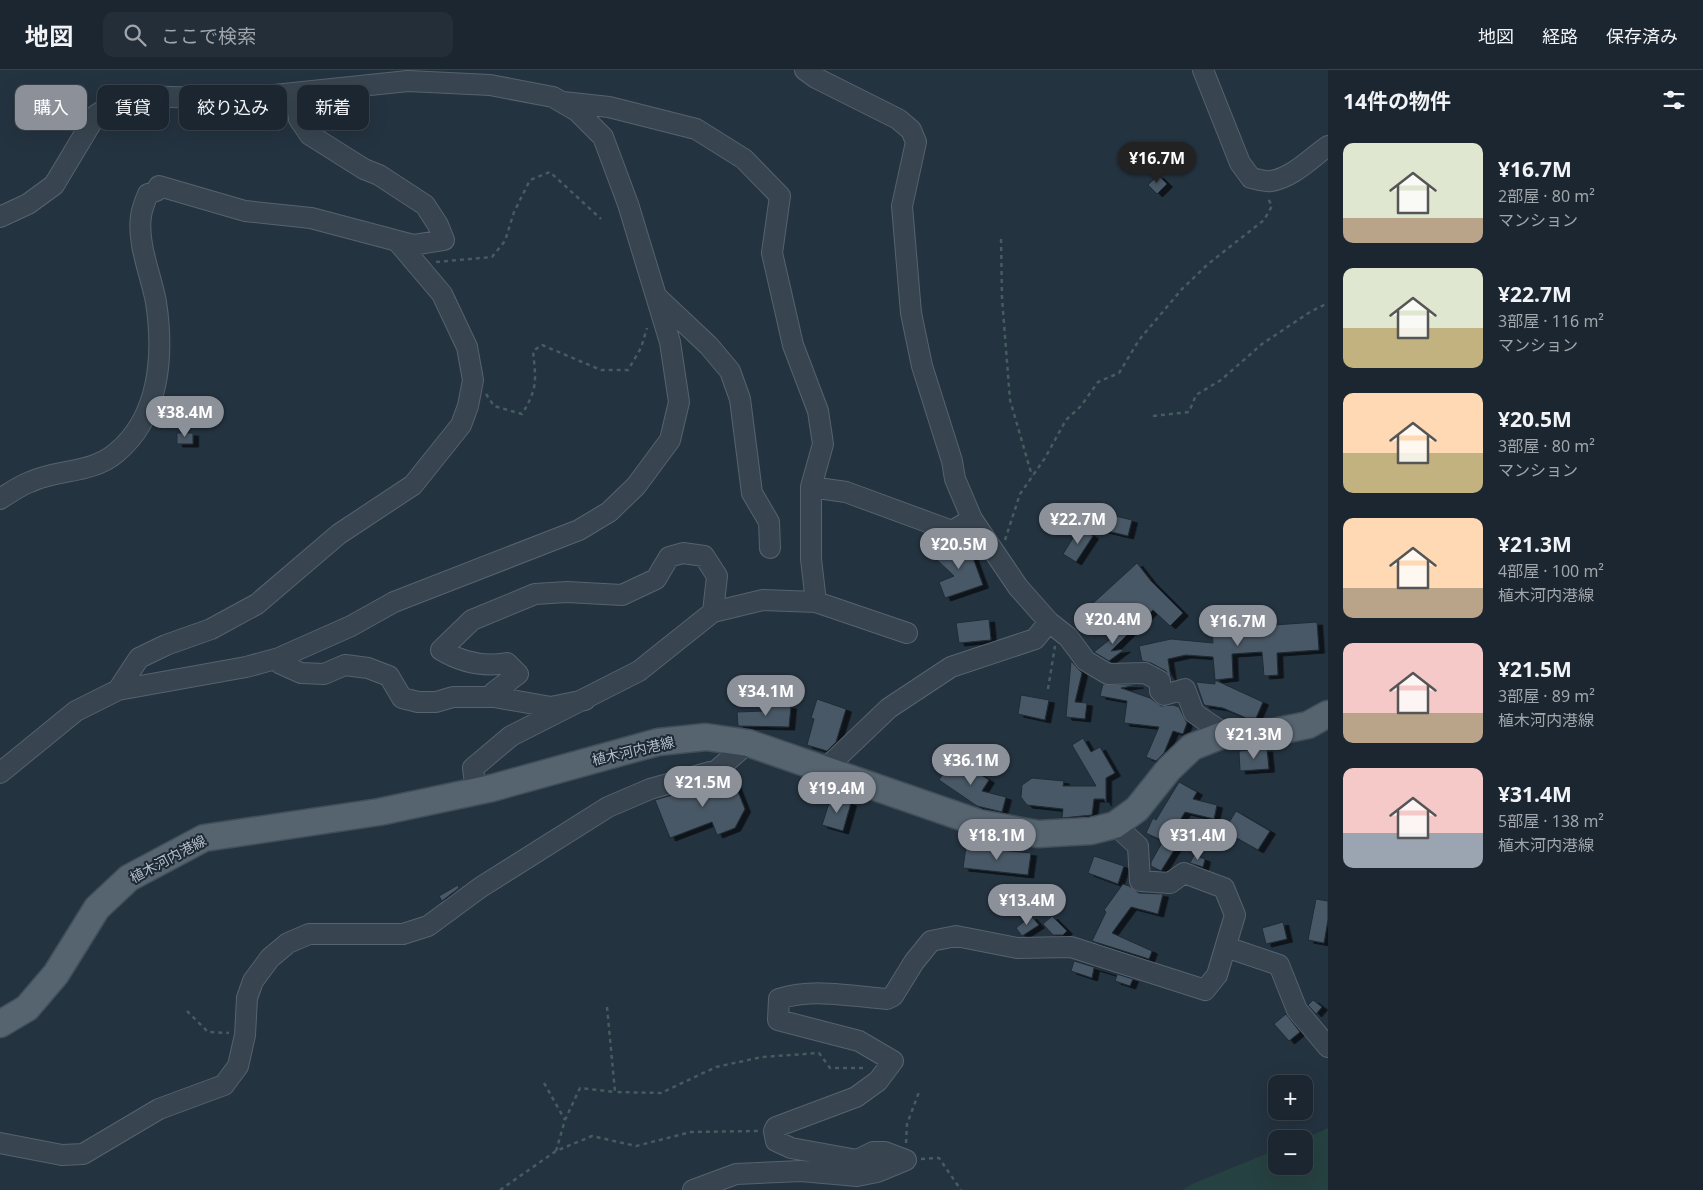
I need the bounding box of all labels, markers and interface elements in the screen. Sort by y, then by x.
search box [103,12,453,57]
text: 地図 [25,19,73,52]
icon: search [121,21,149,49]
text: ここで検索 [161,23,256,49]
text: 地図 [1478,24,1514,48]
text: 経路 [1542,24,1578,48]
text: 保存済み [1606,24,1678,48]
chip: 購入 [15,85,87,130]
chip: 賃貸 [97,85,169,130]
chip: 絞り込み [179,85,287,130]
chip: 新着 [297,85,369,130]
icon: filters [1660,86,1688,114]
text: 14件の物件 [1343,87,1451,115]
pin: ¥16.7M [1116,142,1198,184]
text: ¥16.7M [1129,147,1185,169]
text: ¥16.7M [1498,155,1572,183]
icon: home [1383,163,1443,223]
text: 2部屋 · 80 m² [1498,185,1595,207]
text: マンション [1498,209,1578,231]
text: ¥22.7M [1498,280,1572,308]
icon: home [1383,288,1443,348]
text: 3部屋 · 116 m² [1498,310,1604,332]
text: マンション [1498,334,1578,356]
pin: ¥38.4M [144,396,226,438]
text: ¥38.4M [157,401,213,423]
text: ¥20.5M [1498,405,1572,433]
icon: home [1383,413,1443,473]
text: 3部屋 · 80 m² [1498,435,1595,457]
text: マンション [1498,459,1578,481]
pin: ¥22.7M [1037,502,1119,545]
text: ¥22.7M [1050,508,1106,530]
pin: ¥20.5M [918,528,1000,570]
text: ¥21.3M [1498,530,1572,558]
text: ¥20.5M [931,533,987,555]
icon: home [1383,538,1443,598]
text: 4部屋 · 100 m² [1498,560,1604,582]
text: 植木河内港線 [1498,584,1594,606]
pin: ¥20.4M [1072,602,1154,645]
pin: ¥16.7M [1197,604,1279,647]
text: ¥20.4M [1085,608,1141,630]
text: ¥16.7M [1210,610,1266,632]
text: ¥21.5M [1498,655,1572,683]
icon: home [1383,663,1443,723]
pin: ¥34.1M [725,674,807,717]
text: ¥34.1M [738,680,794,702]
text: 3部屋 · 89 m² [1498,685,1595,707]
text: 植木河内港線 [1498,709,1594,731]
pin: ¥21.3M [1213,718,1295,760]
text: ¥21.3M [1226,723,1282,745]
street label: 植木河内港線 [590,732,676,769]
pin: ¥36.1M [930,744,1012,786]
text: ¥36.1M [943,749,999,771]
pin: ¥21.5M [662,766,744,808]
text: ¥21.5M [675,771,731,793]
pin: ¥19.4M [796,772,878,814]
text: ¥19.4M [809,777,865,799]
text: ¥31.4M [1498,780,1572,808]
icon: home [1383,788,1443,848]
text: 5部屋 · 138 m² [1498,810,1604,832]
pin: ¥18.1M [956,818,1038,861]
pin: ¥31.4M [1157,818,1239,861]
text: ¥18.1M [969,824,1025,846]
text: ¥31.4M [1170,824,1226,846]
street label: 植木河内港線 [126,830,209,887]
text: 植木河内港線 [1498,834,1594,856]
pin: ¥13.4M [986,884,1068,926]
text: ¥13.4M [999,889,1055,911]
map controls [1268,1075,1313,1175]
button: + [1268,1075,1313,1120]
button: − [1268,1130,1313,1175]

